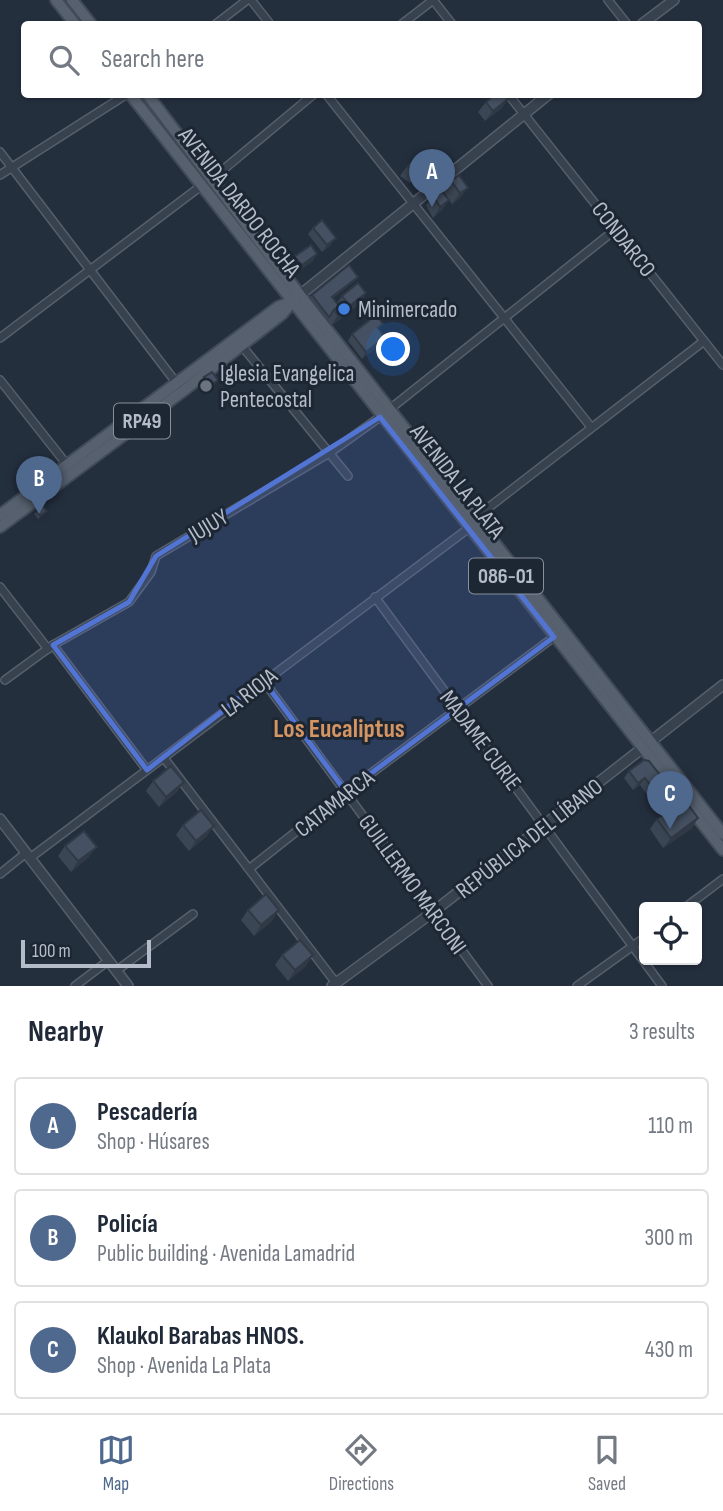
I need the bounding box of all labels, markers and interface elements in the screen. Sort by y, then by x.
search box [21,21,702,98]
icon: search [45,41,83,79]
text: Search here [101,44,204,75]
street label: AVENIDA DARDO ROCHA [171,121,306,283]
pin: A [409,149,455,207]
street label: CONDARCO [585,196,661,283]
place label: Minimercado [358,296,457,324]
marker: Minimercado [336,301,352,317]
your location [376,332,410,366]
place label: Iglesia Evangelica Pentecostal [220,360,354,414]
marker: Iglesia Evangelica Pentecostal [198,378,214,394]
road number: RP49 [114,404,170,438]
street label: AVENIDA LA PLATA [403,418,511,545]
pin: B [16,456,62,514]
street label: JUJUY [183,503,234,549]
road number: 086-01 [469,558,543,594]
street label: LA RIOJA [216,662,283,723]
street label: MADAME CURIE [433,685,527,796]
district label: Los Eucaliptus [273,714,405,745]
street label: CATAMARCA [289,764,380,844]
pin: C [647,771,693,829]
street label: REPÚBLICA DEL LÍBANO [451,773,609,905]
street label: GUILLERMO MARCONI [352,809,472,960]
map controls [639,902,702,965]
button: locate [639,902,702,965]
scale bar [21,937,150,969]
text: 100 m [32,940,71,963]
text: Nearby [28,1014,104,1050]
text: 3 results [629,1018,695,1046]
text: Pescadería [97,1097,198,1128]
text: A [48,1112,58,1140]
text: 110 m [648,1112,693,1140]
text: Shop · Húsares [97,1128,210,1156]
text: Policía [97,1209,158,1240]
text: B [48,1224,58,1252]
text: 300 m [644,1224,693,1252]
text: Public building · Avenida Lamadrid [97,1240,355,1268]
text: Klaukol Barabas HNOS. [97,1321,304,1352]
text: C [47,1336,59,1364]
text: 430 m [645,1336,693,1364]
text: Shop · Avenida La Plata [97,1352,271,1380]
tab: Map [97,1431,135,1496]
tab: Directions [329,1431,394,1496]
tab: Saved [588,1431,626,1496]

